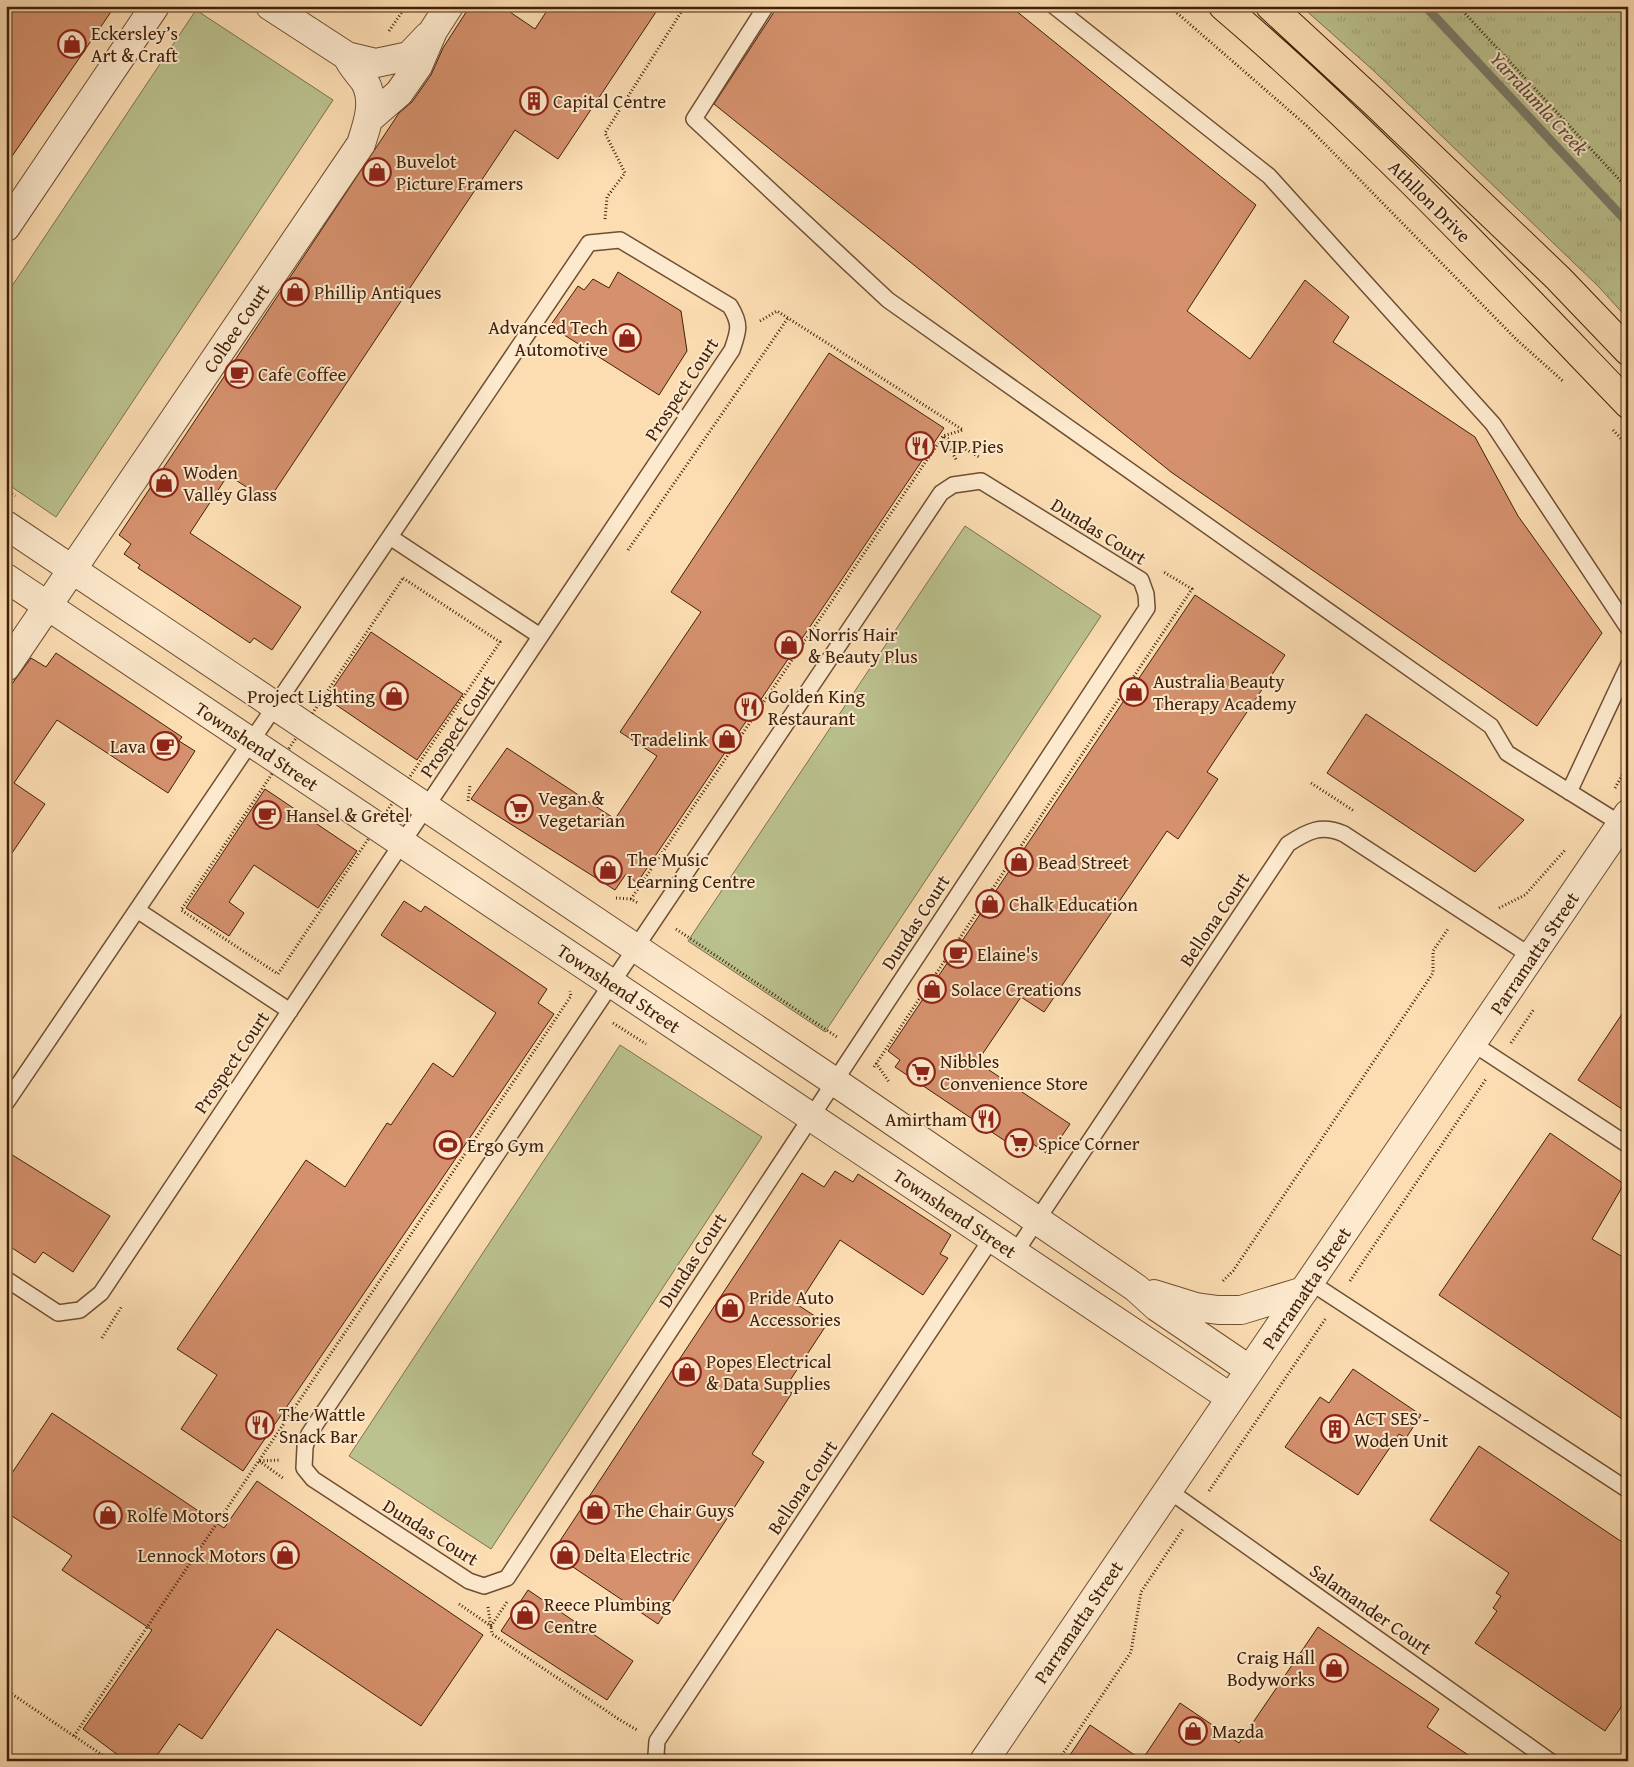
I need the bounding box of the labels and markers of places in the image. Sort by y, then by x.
place label: Eckersley’s Art & Craft [91,19,178,69]
shop icon: Eckersley’s Art & Craft [57,29,87,59]
building icon: Capital Centre [519,86,549,116]
place label: Capital Centre [553,87,666,115]
place label: Buvelot Picture Framers [396,147,523,197]
shop icon: Buvelot Picture Framers [362,157,392,187]
shop icon: Phillip Antiques [280,277,310,307]
place label: Phillip Antiques [314,278,442,306]
place label: Advanced Tech Automotive [488,313,608,363]
shop icon: Advanced Tech Automotive [612,323,642,353]
cafe icon: Cafe Coffee [224,359,254,389]
place label: Cafe Coffee [258,360,347,388]
restaurant icon: VIP Pies [905,431,935,461]
place label: VIP Pies [939,432,1004,460]
place label: Woden Valley Glass [183,458,277,508]
shop icon: Woden Valley Glass [149,468,179,498]
place label: Norris Hair & Beauty Plus [808,620,918,670]
shop icon: Norris Hair & Beauty Plus [774,630,804,660]
place label: Australia Beauty Therapy Academy [1153,667,1297,717]
shop icon: Australia Beauty Therapy Academy [1119,677,1149,707]
shop icon: Project Lighting [379,681,409,711]
place label: Project Lighting [247,682,376,710]
place label: Golden King Restaurant [768,682,865,732]
restaurant icon: Golden King Restaurant [734,692,764,722]
shop icon: Tradelink [712,724,742,754]
place label: Tradelink [631,725,708,753]
cafe icon: Lava [150,731,180,761]
place label: Lava [110,732,146,760]
place label: Vegan & Vegetarian [538,784,625,834]
supermarket icon: Vegan & Vegetarian [504,794,534,824]
cafe icon: Hansel & Gretel [252,800,282,830]
place label: Hansel & Gretel [286,801,410,829]
place label: The Music Learning Centre [627,845,755,895]
shop icon: Bead Street [1004,847,1034,877]
place label: Bead Street [1038,848,1129,876]
shop icon: The Music Learning Centre [593,855,623,885]
shop icon: Chalk Education [975,889,1005,919]
place label: Chalk Education [1009,890,1138,918]
cafe icon: Elaine's [943,939,973,969]
place label: Elaine's [977,940,1038,968]
shop icon: Solace Creations [917,974,947,1004]
place label: Solace Creations [951,975,1082,1003]
place label: Nibbles Convenience Store [940,1047,1088,1097]
supermarket icon: Nibbles Convenience Store [906,1057,936,1087]
restaurant icon: Amirtham [971,1104,1001,1134]
place label: Amirtham [885,1105,967,1133]
supermarket icon: Spice Corner [1004,1128,1034,1158]
place label: Spice Corner [1038,1129,1140,1157]
sports icon: Ergo Gym [433,1130,463,1160]
place label: Ergo Gym [467,1131,544,1159]
place label: Pride Auto Accessories [749,1283,841,1333]
shop icon: Pride Auto Accessories [715,1293,745,1323]
place label: Popes Electrical & Data Supplies [706,1347,832,1397]
shop icon: Popes Electrical & Data Supplies [672,1357,702,1387]
place label: The Wattle Snack Bar [279,1400,366,1450]
place label: ACT SES - Woden Unit [1354,1404,1449,1454]
restaurant icon: The Wattle Snack Bar [245,1410,275,1440]
building icon: ACT SES - Woden Unit [1320,1414,1350,1444]
shop icon: The Chair Guys [580,1495,610,1525]
place label: The Chair Guys [614,1496,734,1524]
shop icon: Rolfe Motors [93,1500,123,1530]
place label: Rolfe Motors [127,1501,229,1529]
shop icon: Lennock Motors [270,1540,300,1570]
shop icon: Delta Electric [550,1540,580,1570]
place label: Lennock Motors [138,1541,266,1569]
place label: Delta Electric [584,1541,690,1569]
place label: Reece Plumbing Centre [544,1590,671,1640]
shop icon: Reece Plumbing Centre [510,1600,540,1630]
place label: Craig Hall Bodyworks [1227,1643,1315,1693]
shop icon: Craig Hall Bodyworks [1319,1653,1349,1683]
shop icon: Mazda [1178,1716,1208,1746]
place label: Mazda [1212,1717,1264,1745]

